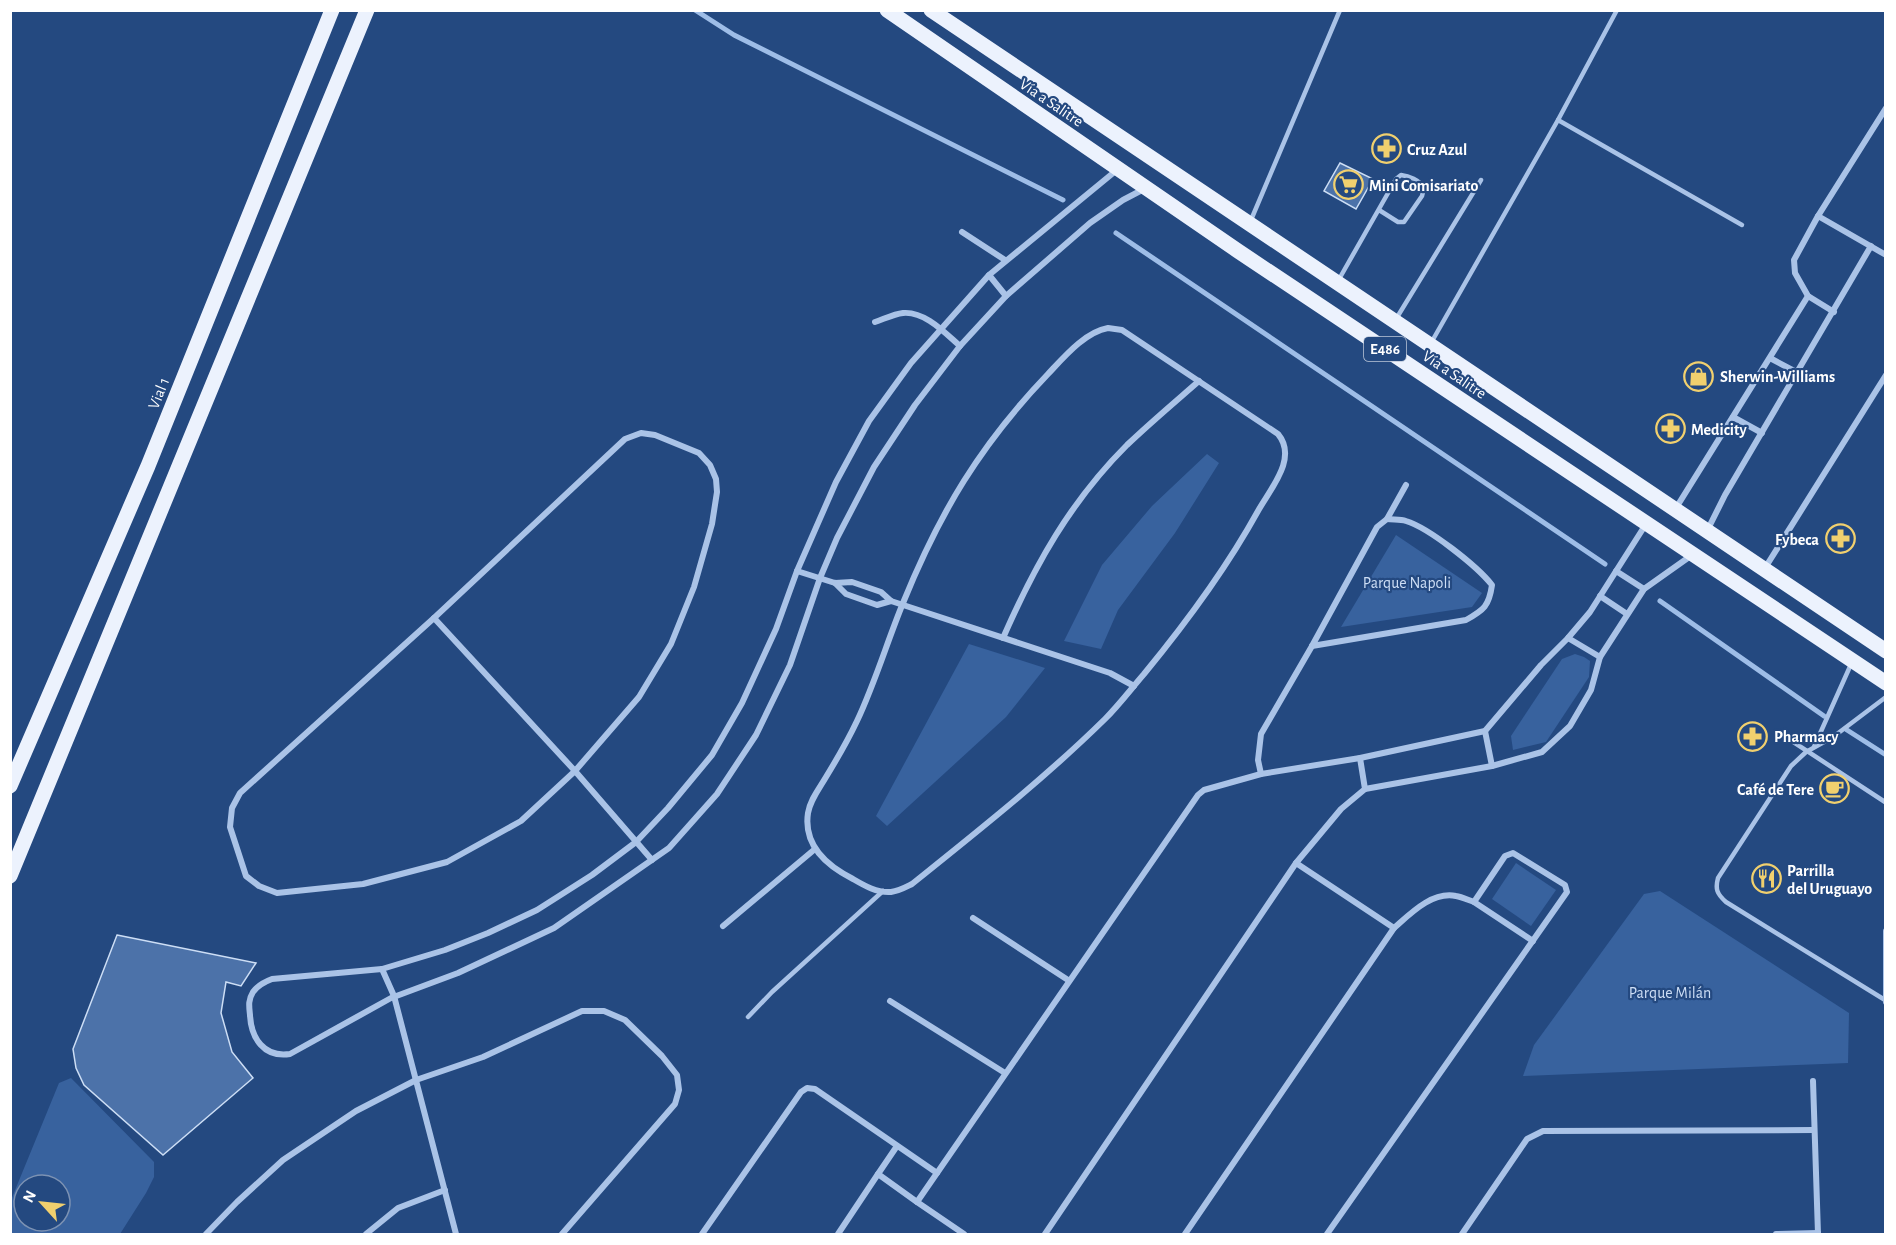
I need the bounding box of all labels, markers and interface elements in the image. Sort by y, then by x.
street label: Vía a Salitre [1017,76,1086,130]
pharmacy icon: Cruz Azul [1370,133,1402,165]
place label: Cruz Azul [1407,142,1467,158]
supermarket icon: Mini Comisariato [1332,169,1364,201]
place label: Mini Comisariato [1369,178,1478,194]
road number: E486 [1364,337,1406,361]
street label: Vía a Salitre [1420,348,1489,402]
shop icon: Sherwin-Williams [1683,360,1715,392]
place label: Sherwin-Williams [1720,369,1835,385]
street label: Vial 1 [145,375,172,411]
pharmacy icon: Medicity [1654,413,1686,445]
place label: Medicity [1691,422,1747,439]
pharmacy icon: Fybeca [1824,523,1856,555]
place label: Fybeca [1775,532,1819,549]
park label: Parque Napoli [1363,575,1451,591]
pharmacy icon: Pharmacy [1737,720,1769,752]
place label: Pharmacy [1774,729,1839,746]
cafe icon: Café de Tere [1819,773,1851,805]
place label: Café de Tere [1737,782,1814,798]
restaurant icon: Parrilla del Uruguayo [1750,863,1782,895]
place label: Parrilla del Uruguayo [1787,863,1872,898]
park label: Parque Milán [1629,985,1711,1001]
north arrow [12,1173,72,1233]
text: N [20,1188,39,1205]

